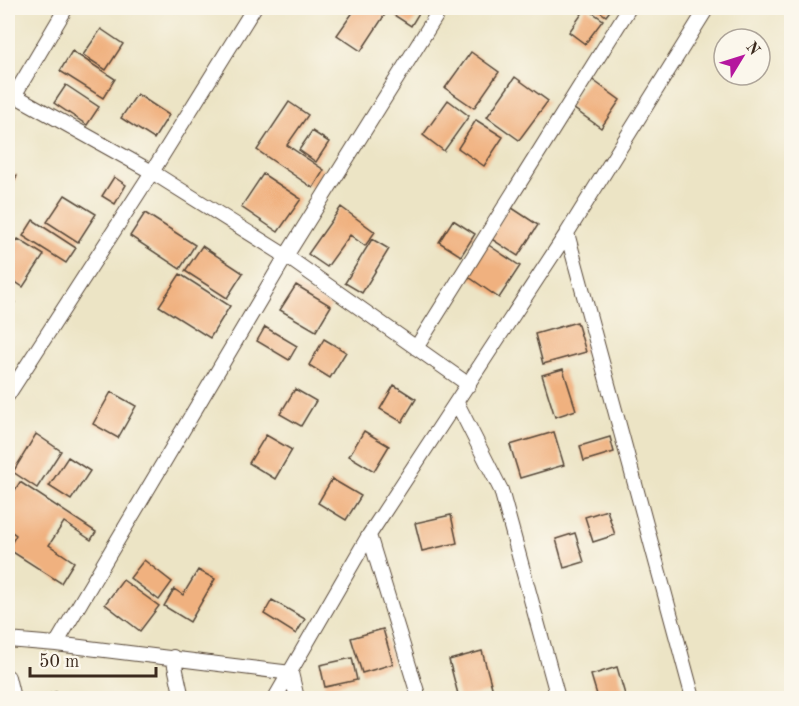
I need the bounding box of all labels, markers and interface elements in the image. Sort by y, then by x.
north arrow [712,27,772,87]
text: N [742,39,763,59]
scale bar [30,640,156,678]
text: 50 m [39,653,79,671]

